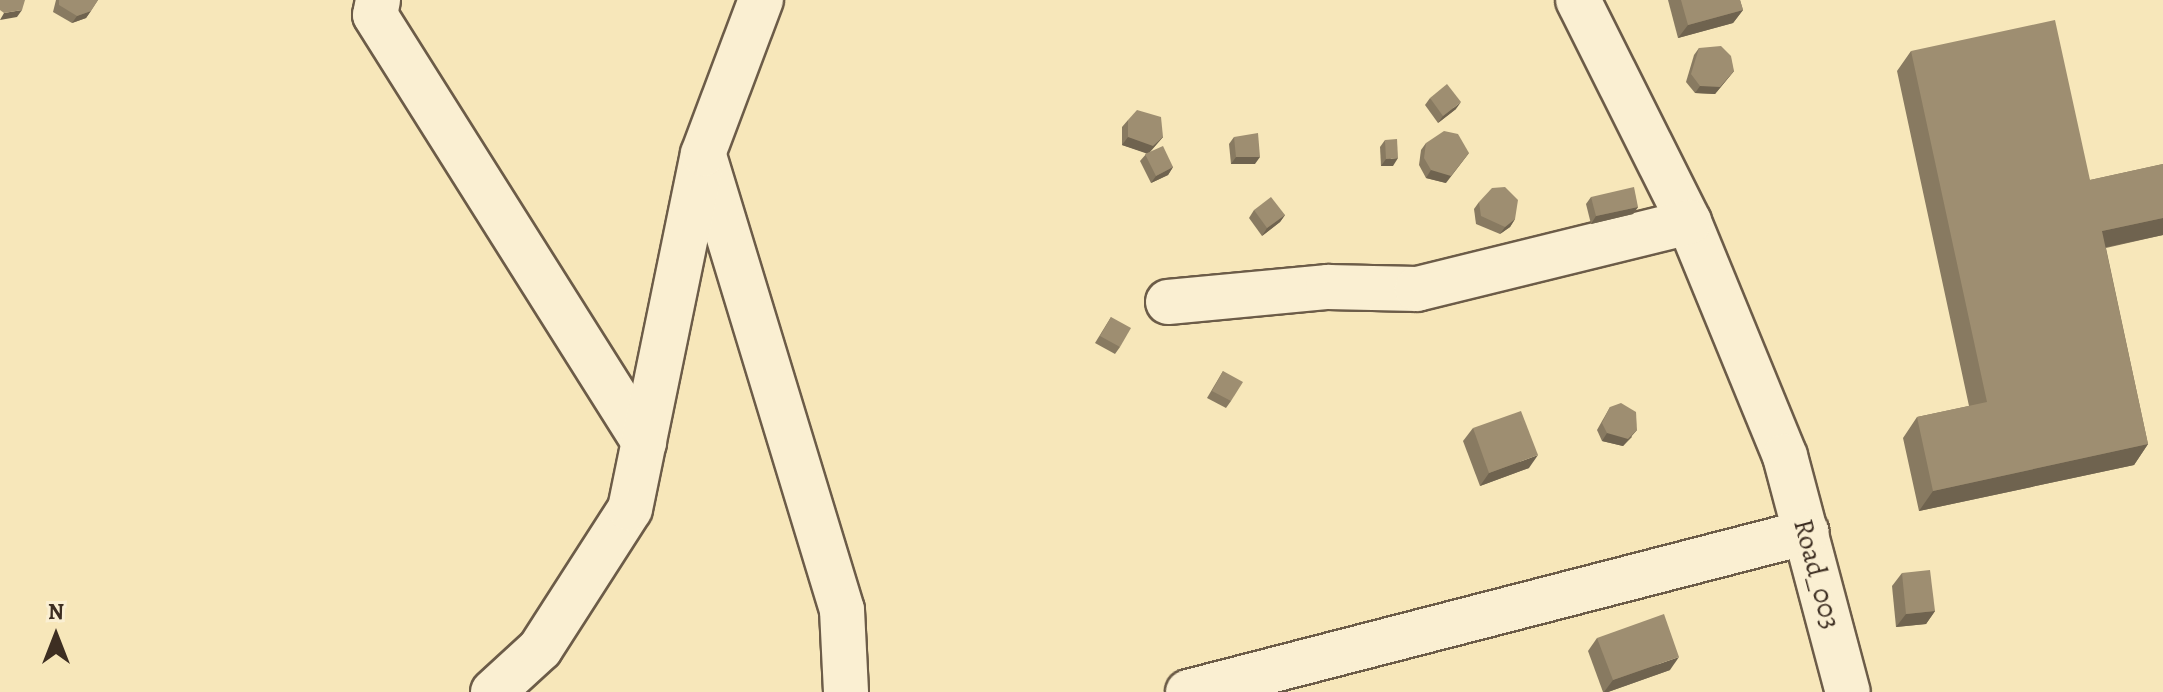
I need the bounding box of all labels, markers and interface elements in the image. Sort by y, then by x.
street label: Road_003 [1786,515,1848,633]
north arrow [16,596,96,676]
text: N [48,597,64,627]

